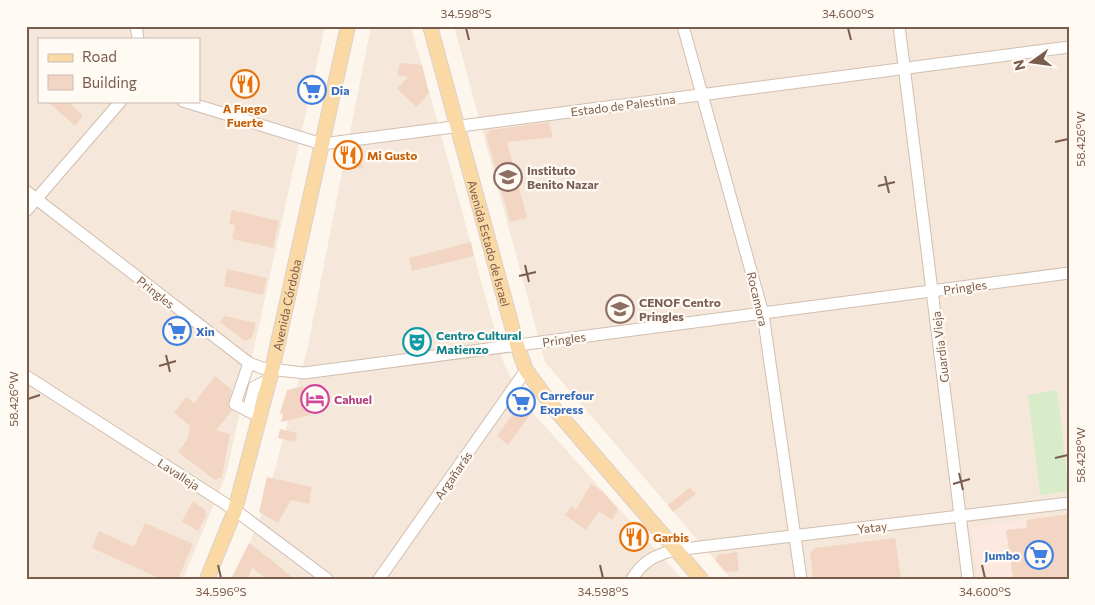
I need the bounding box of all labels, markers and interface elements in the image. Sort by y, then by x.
text: 34.598°S [441,6,491,20]
text: 34.600°S [822,6,874,20]
legend [38,38,200,102]
north arrow [1008,38,1058,88]
text: Road [82,47,117,65]
text: N [1009,58,1028,72]
restaurant icon: A Fuego Fuerte [230,69,260,99]
text: Building [82,73,137,91]
supermarket icon: Dia [297,75,327,105]
place label: Dia [331,83,349,97]
street label: Estado de Palestina [570,92,676,118]
place label: A Fuego Fuerte [223,101,267,129]
text: 58.426°W [1073,111,1087,167]
restaurant icon: Mi Gusto [333,140,363,170]
place label: Mi Gusto [367,148,418,162]
school or university icon: Instituto Benito Nazar [493,162,523,192]
place label: Instituto Benito Nazar [527,163,599,191]
street label: Avenida Estado de Israel [465,178,513,308]
street label: Avenida Córdoba [270,258,303,352]
street label: Rocamora [745,270,771,328]
street label: Pringles [134,273,178,311]
street label: Pringles [942,277,988,297]
school or university icon: CENOF Centro Pringles [605,294,635,324]
place label: CENOF Centro Pringles [639,295,721,323]
street label: Guardia Vieja [929,310,951,384]
supermarket icon: Xin [162,316,192,346]
place label: Xin [196,324,215,338]
theatre icon: Centro Cultural Matienzo [402,327,432,357]
place label: Centro Cultural Matienzo [436,328,521,356]
street label: Pringles [541,329,587,349]
text: 58.426°W [6,371,20,427]
hotel icon: Cahuel [300,384,330,414]
supermarket icon: Carrefour Express [506,387,536,417]
place label: Carrefour Express [540,388,594,416]
place label: Cahuel [334,392,372,406]
text: 58.428°W [1073,427,1087,483]
street label: Argañarás [431,448,475,502]
street label: Lavalleja [155,455,203,493]
street label: Yatay [856,518,888,536]
restaurant icon: Garbis [619,522,649,552]
place label: Garbis [653,530,689,544]
supermarket icon: Jumbo [1024,540,1054,570]
place label: Jumbo [985,548,1020,563]
text: 34.596°S [196,584,246,598]
text: 34.598°S [578,584,628,598]
text: 34.600°S [959,584,1011,598]

